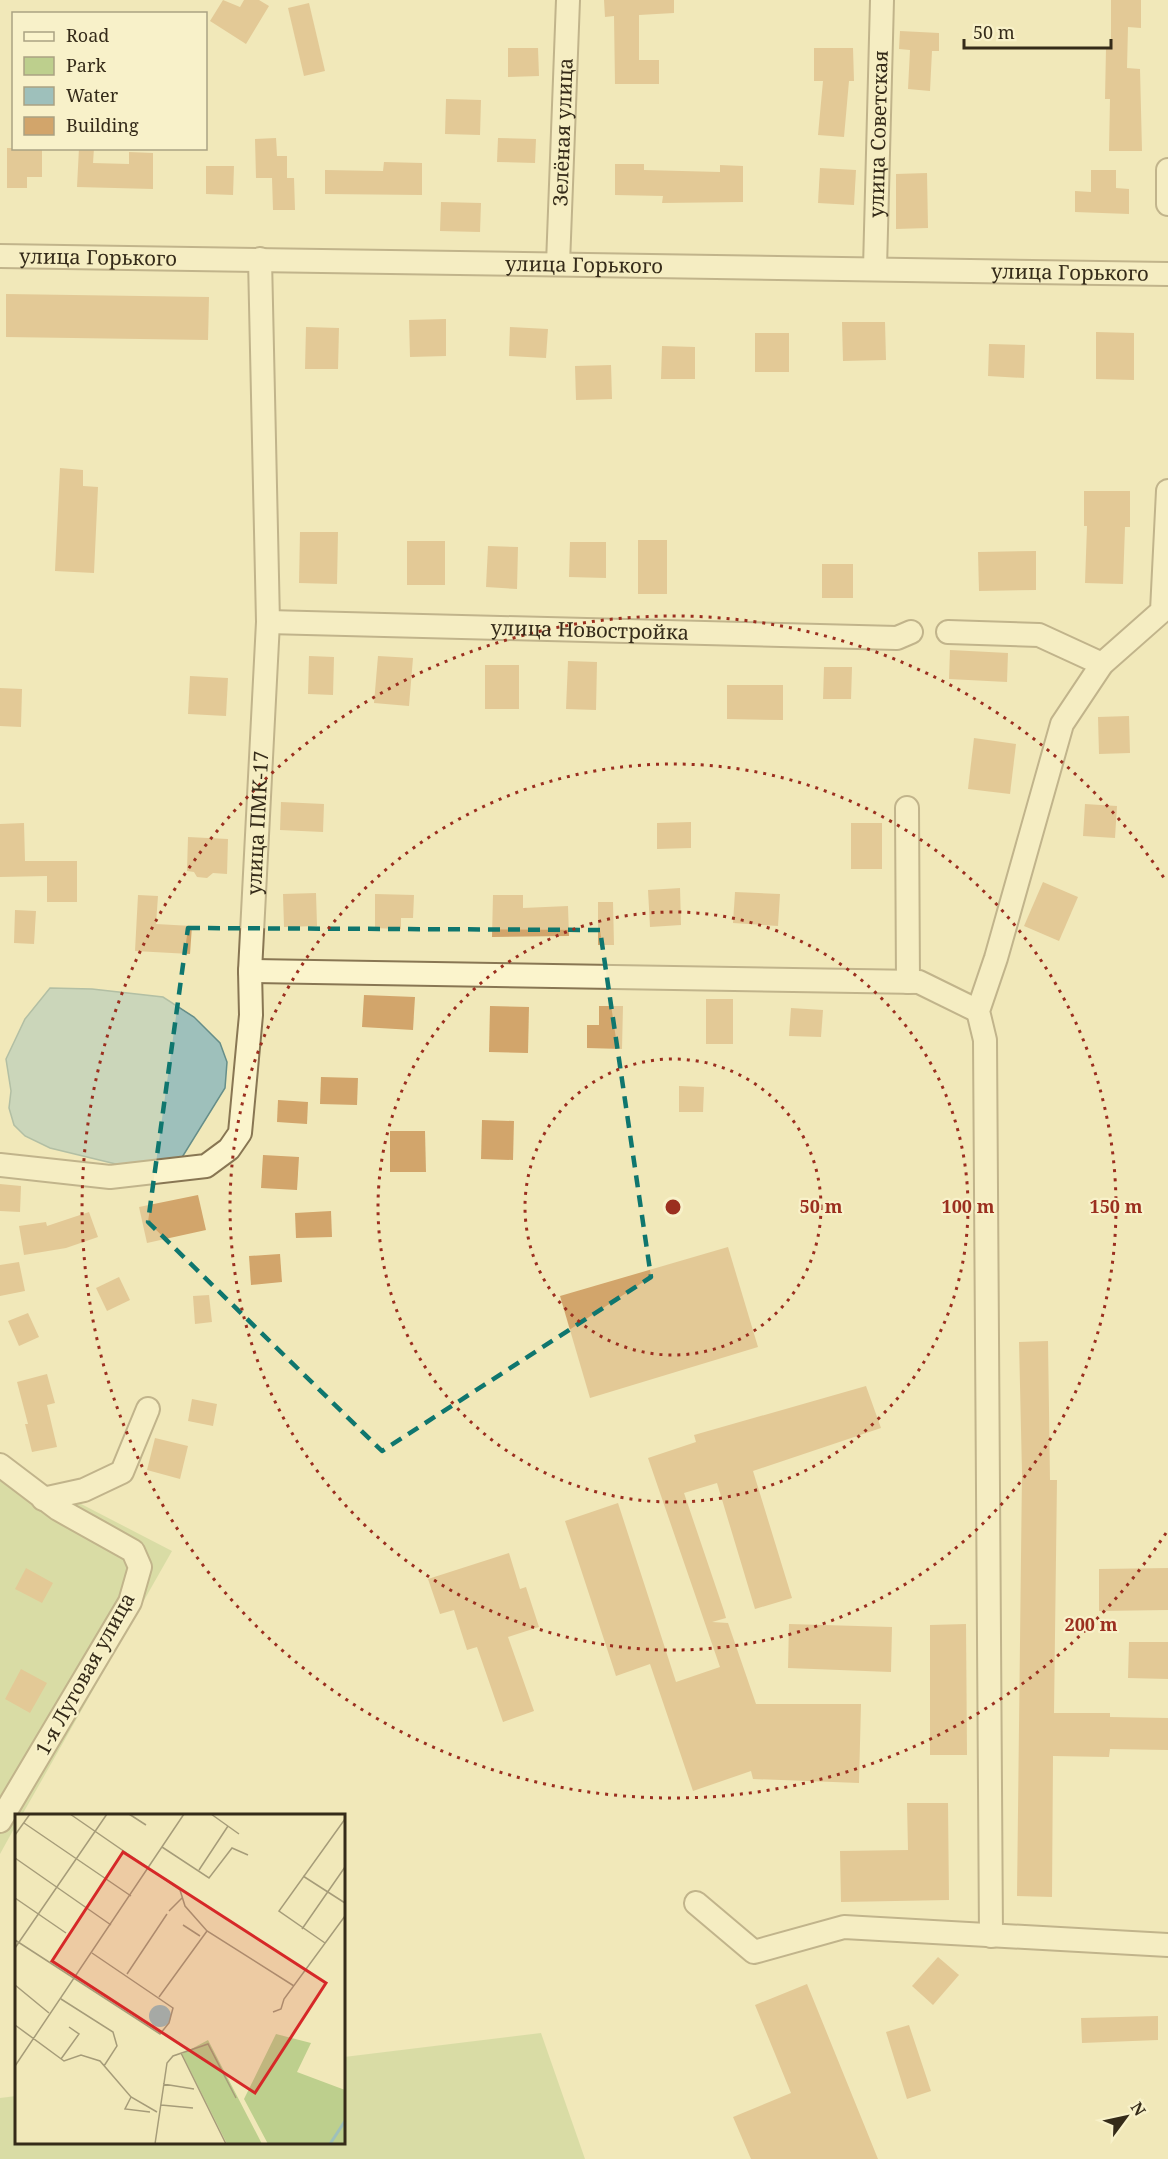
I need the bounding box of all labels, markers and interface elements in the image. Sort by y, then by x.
legend [12,12,207,150]
scale bar [964,12,1111,50]
text: 50 m [973,20,1015,44]
text: Road [66,23,109,47]
street label: улица Советская [862,50,894,218]
text: Park [66,53,106,77]
street label: Зелёная улица [546,57,579,207]
text: Water [66,83,119,107]
text: Building [66,113,139,137]
street label: улица Горького [19,242,177,272]
street label: улица Горького [505,250,663,279]
street label: улица Горького [991,257,1149,287]
street label: улица Новостройка [490,614,690,646]
street label: улица ПМК-17 [240,750,274,896]
text: 50 m [800,1194,843,1218]
text: 100 m [942,1194,995,1218]
text: 150 m [1090,1194,1143,1218]
centre of rings [663,1197,683,1217]
street label: 1-я Луговая улица [29,1588,140,1760]
text: 200 m [1065,1612,1118,1636]
inset map [15,1814,345,2144]
north arrow [1096,2087,1156,2147]
text: N [1126,2098,1151,2120]

